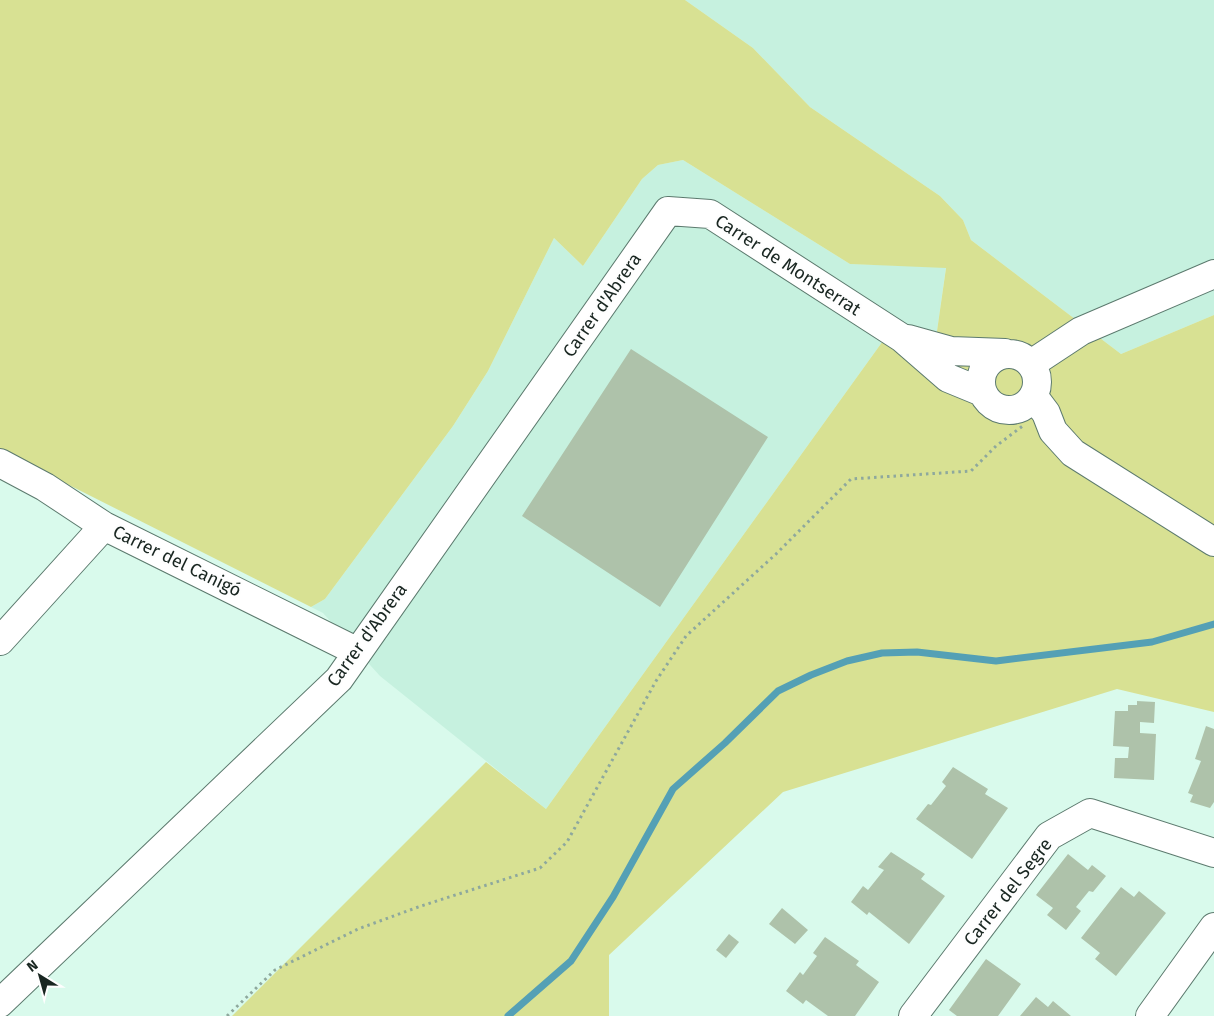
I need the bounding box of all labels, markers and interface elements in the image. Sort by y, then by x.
street label: Carrer de Montserrat [711,210,865,321]
street label: Carrer d'Abrera [558,249,646,361]
street label: Carrer del Canigó [109,520,245,602]
street label: Carrer d'Abrera [322,579,412,691]
street label: Carrer del Segre [959,834,1057,950]
north arrow [15,951,65,1001]
text: N [24,956,41,976]

